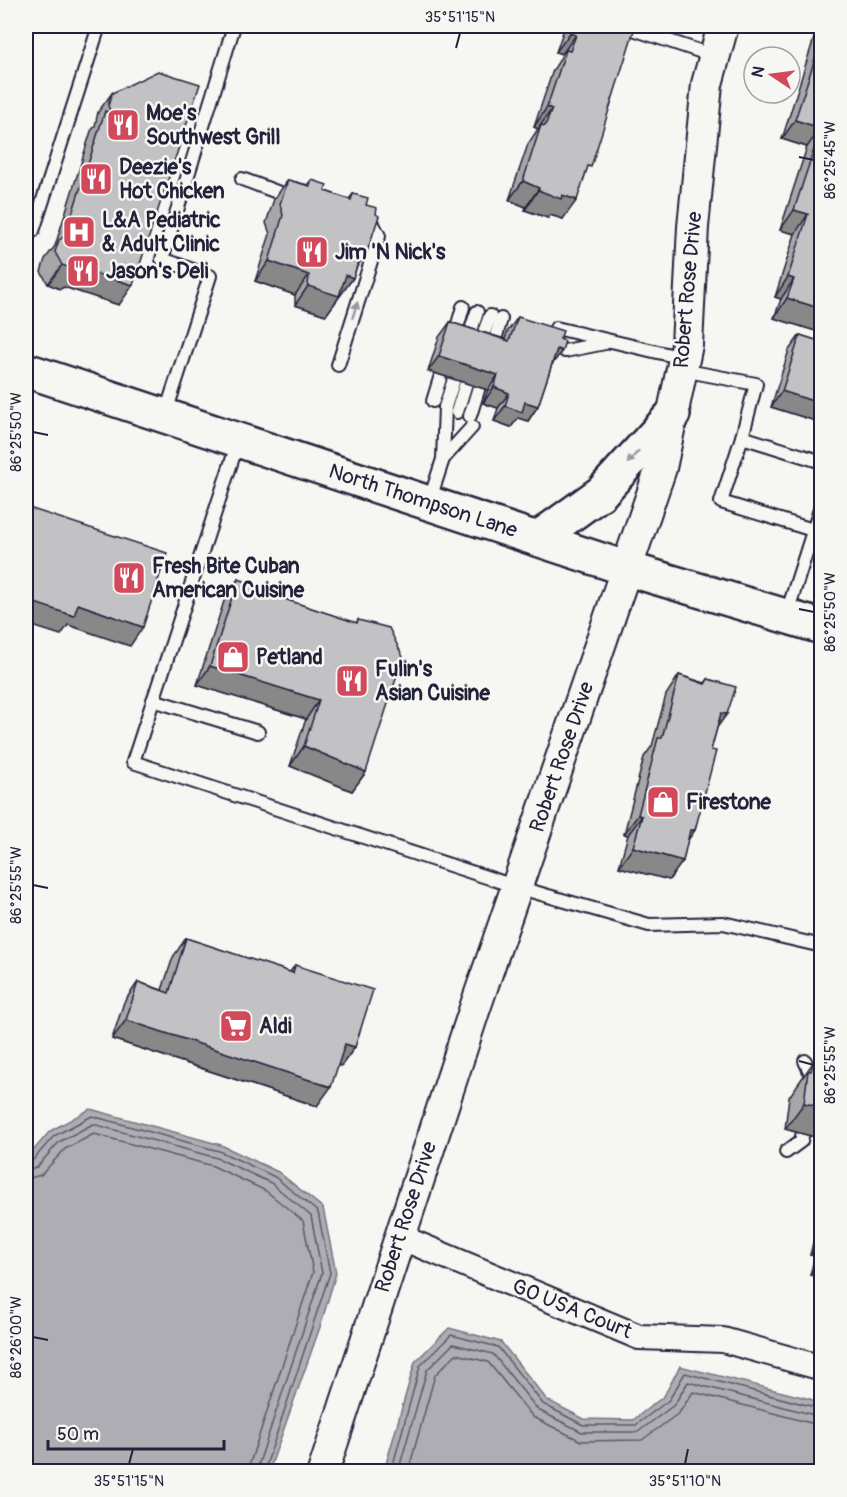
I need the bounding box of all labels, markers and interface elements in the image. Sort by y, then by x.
text: 35°51'15"N [425,8,495,27]
north arrow [742,45,802,105]
text: N [747,64,769,79]
place label: Moe's Southwest Grill [146,100,280,151]
restaurant icon: Moe's Southwest Grill [105,107,141,143]
text: 86°25'45"W [821,121,840,199]
place label: Deezie's Hot Chicken [119,154,225,205]
restaurant icon: Deezie's Hot Chicken [78,161,114,197]
place label: L&A Pediatric & Adult Clinic [102,207,221,258]
street label: Robert Rose Drive [668,210,708,369]
hospital icon: L&A Pediatric & Adult Clinic [61,214,97,250]
restaurant icon: Jim 'N Nick's [294,234,330,270]
place label: Jim 'N Nick's [335,239,446,266]
restaurant icon: Jason's Deli [65,253,101,289]
place label: Jason's Deli [106,258,209,285]
one-way arrow [351,301,361,319]
text: 86°25'50"W [7,392,26,472]
one-way arrow [626,450,640,465]
street label: North Thompson Lane [325,458,521,544]
place label: Fresh Bite Cuban American Cuisine [152,553,305,604]
restaurant icon: Fresh Bite Cuban American Cuisine [111,560,147,596]
text: 86°25'50"W [821,572,840,652]
shop icon: Petland [215,639,251,675]
place label: Petland [256,644,323,671]
place label: Fulin's Asian Cuisine [375,656,490,707]
restaurant icon: Fulin's Asian Cuisine [334,663,370,699]
street label: Robert Rose Drive [524,678,601,836]
shop icon: Firestone [645,784,681,820]
place label: Firestone [686,789,772,816]
text: 86°25'55"W [7,846,26,924]
supermarket icon: Aldi [218,1008,254,1044]
place label: Aldi [259,1013,292,1040]
text: 86°25'55"W [821,1026,840,1104]
street label: Robert Rose Drive [369,1137,443,1296]
street label: GO USA Court [508,1273,636,1345]
text: 86°26'00"W [7,1296,26,1378]
scale bar [48,1413,224,1451]
text: 50 m [57,1423,99,1446]
text: 35°51'15"N [94,1472,164,1491]
text: 35°51'10"N [649,1472,721,1491]

